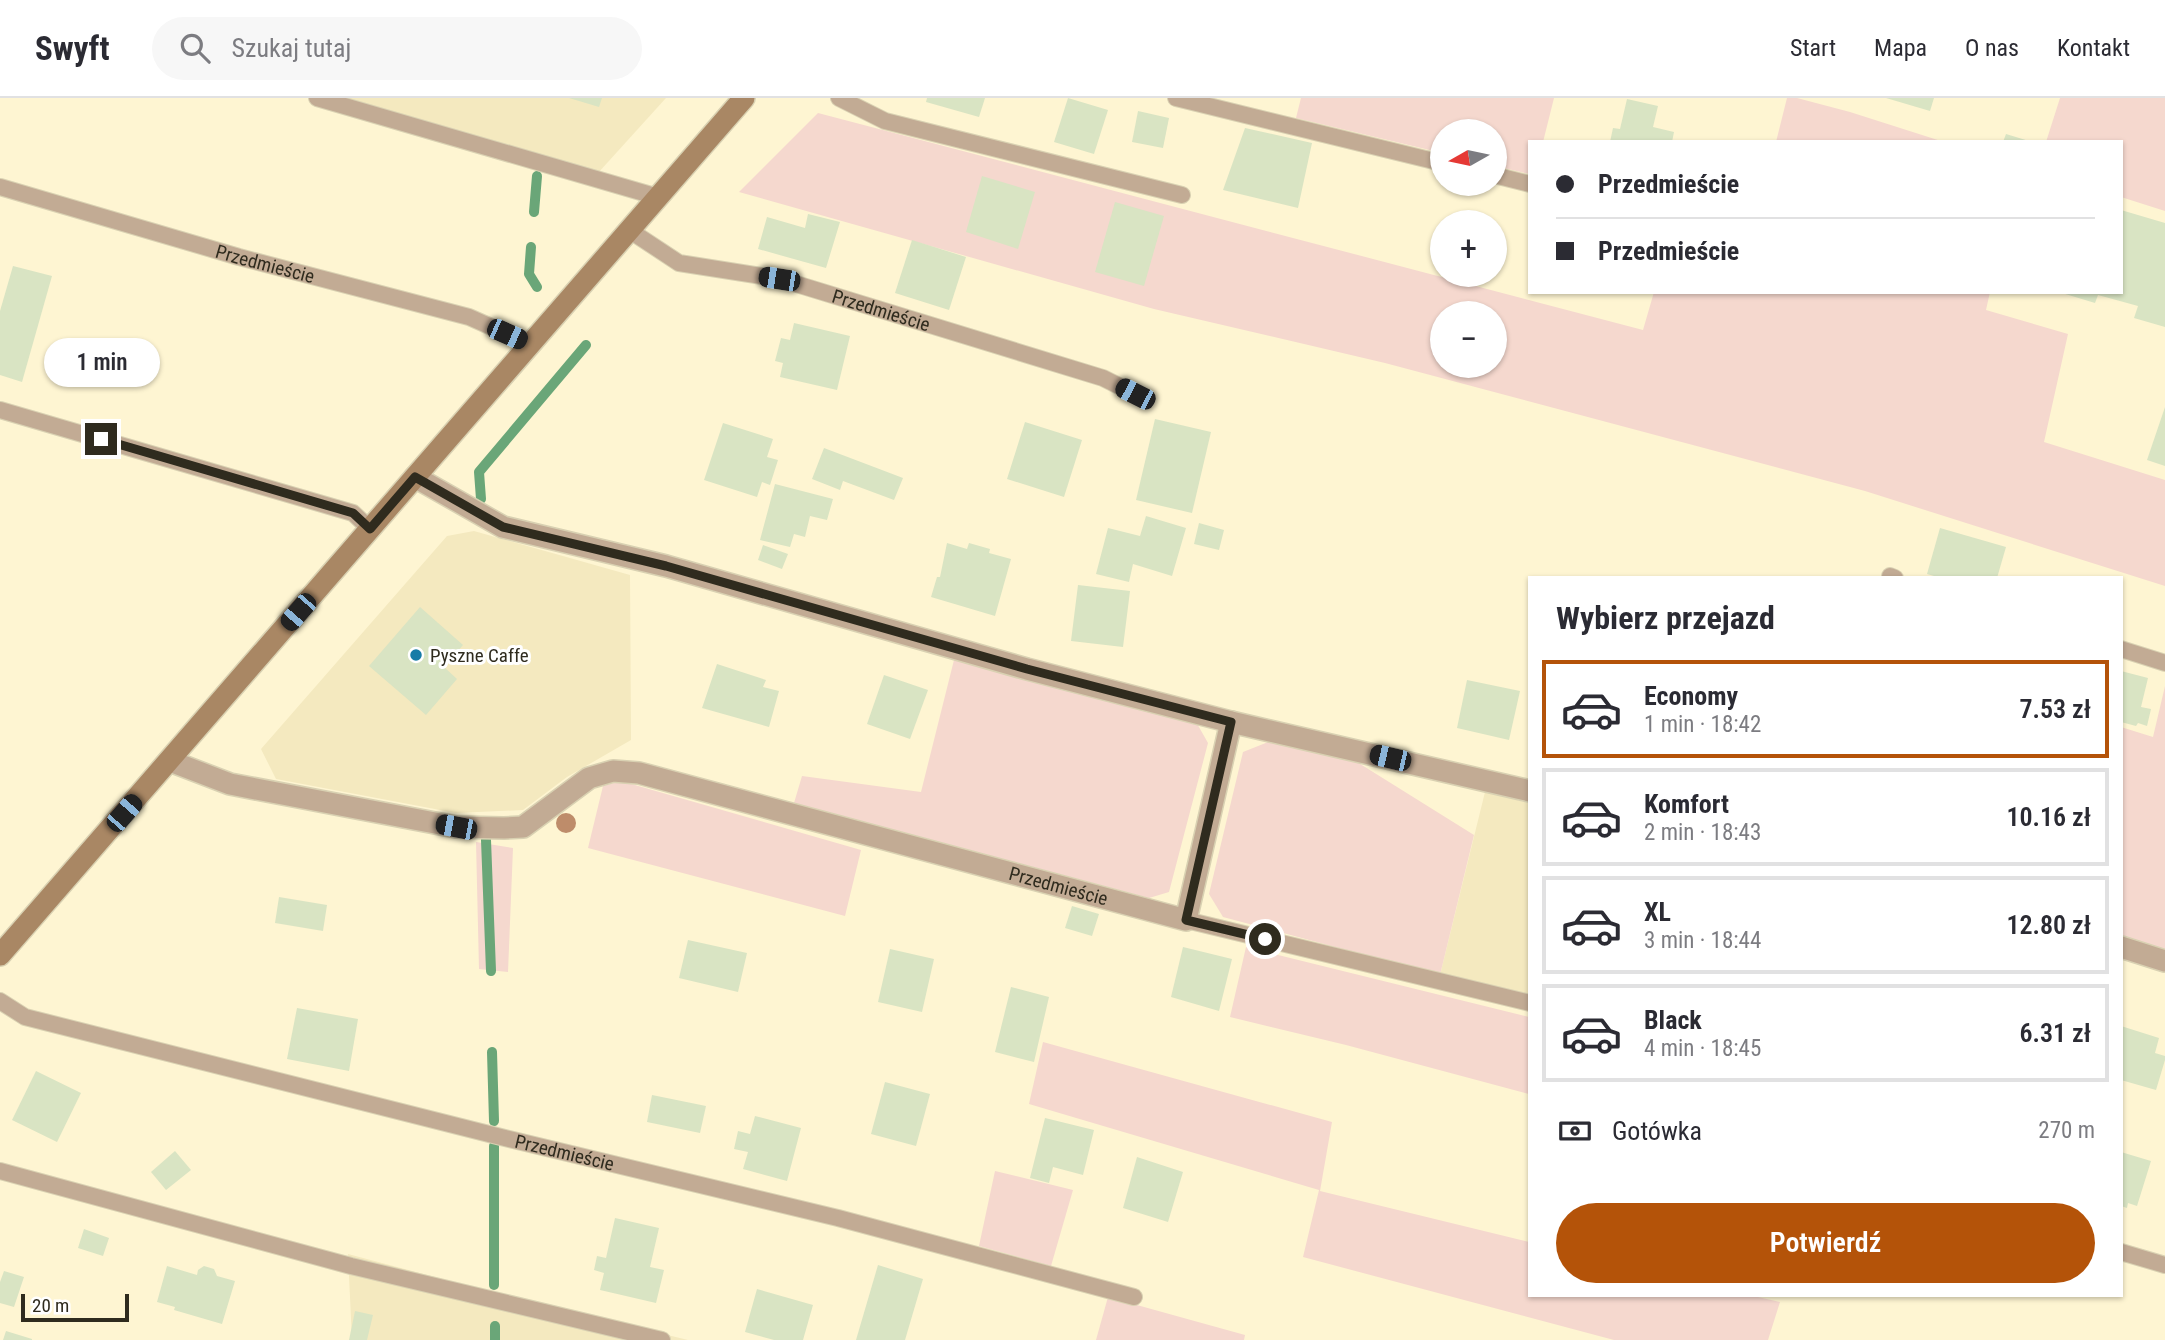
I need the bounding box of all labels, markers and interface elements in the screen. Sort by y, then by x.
search box [152,17,642,80]
text: Swyft [35,29,110,68]
icon: search [176,29,214,67]
text: Szukaj tutaj [232,33,351,63]
text: Start [1790,34,1836,62]
text: Mapa [1874,34,1927,62]
text: O nas [1965,34,2019,62]
text: Kontakt [2057,34,2130,62]
north arrow [1430,119,1507,196]
map controls [1430,119,1507,378]
text: Przedmieście [1598,169,1739,199]
button: + [1430,210,1507,287]
text: Przedmieście [1598,236,1739,266]
street label: Przedmieście [213,240,317,288]
car [757,265,802,293]
street label: Przedmieście [829,285,933,336]
button: − [1430,301,1507,378]
car [484,316,531,352]
callout: 1 min [43,338,159,386]
text: 1 min [77,349,127,376]
car [1112,375,1159,413]
route end [85,423,117,455]
car [277,589,320,635]
text: Wybierz przejazd [1556,599,1775,637]
place label: Pyszne Caffe [430,644,529,667]
marker: Pyszne Caffe [408,647,424,663]
icon: car [1560,678,1623,741]
text: Economy [1644,681,1738,711]
text: 7.53 zł [2019,694,2091,724]
text: 1 min · 18:42 [1644,711,1761,738]
car [1368,743,1413,773]
icon: car [1560,786,1623,849]
text: Komfort [1644,789,1729,819]
car [103,790,146,836]
text: 10.16 zł [2006,802,2091,832]
car [434,813,479,841]
text: 2 min · 18:43 [1644,819,1761,846]
street label: Przedmieście [1007,862,1110,910]
icon: car [1560,894,1623,957]
text: XL [1644,897,1671,927]
text: 12.80 zł [2006,910,2091,940]
route start [1249,923,1281,955]
text: 3 min · 18:44 [1644,927,1761,954]
icon: car [1560,1002,1623,1065]
text: Black [1644,1005,1702,1035]
text: 6.31 zł [2019,1018,2091,1048]
text: 4 min · 18:45 [1644,1035,1761,1062]
icon: cash [1556,1112,1594,1150]
text: Gotówka [1612,1116,1702,1146]
text: 270 m [2038,1117,2095,1144]
street label: Przedmieście [513,1130,616,1176]
button: Potwierdź [1556,1203,2095,1283]
scale bar [21,1291,130,1323]
text: 20 m [32,1294,69,1317]

